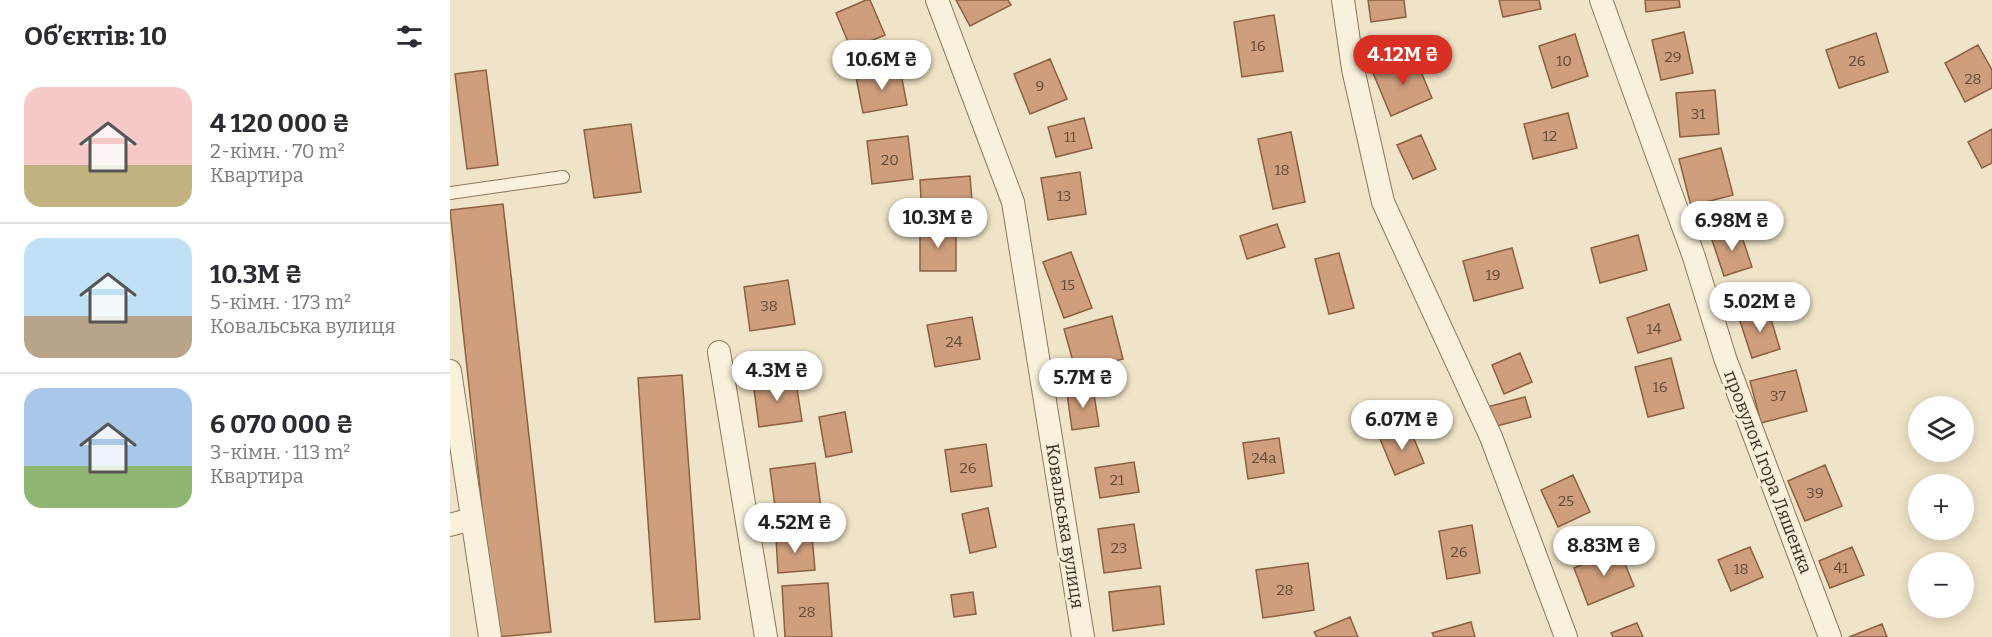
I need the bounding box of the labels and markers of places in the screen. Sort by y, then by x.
pin: 4.12M ₴ [1348,35,1458,86]
pin: 10.6M ₴ [827,40,937,91]
pin: 10.3M ₴ [883,198,993,249]
pin: 6.98M ₴ [1677,201,1787,252]
pin: 5.02M ₴ [1705,282,1815,333]
pin: 4.3M ₴ [728,351,826,402]
pin: 5.7M ₴ [1034,358,1132,409]
pin: 6.07M ₴ [1347,400,1457,451]
pin: 4.52M ₴ [740,503,850,554]
pin: 8.83M ₴ [1549,526,1659,577]

